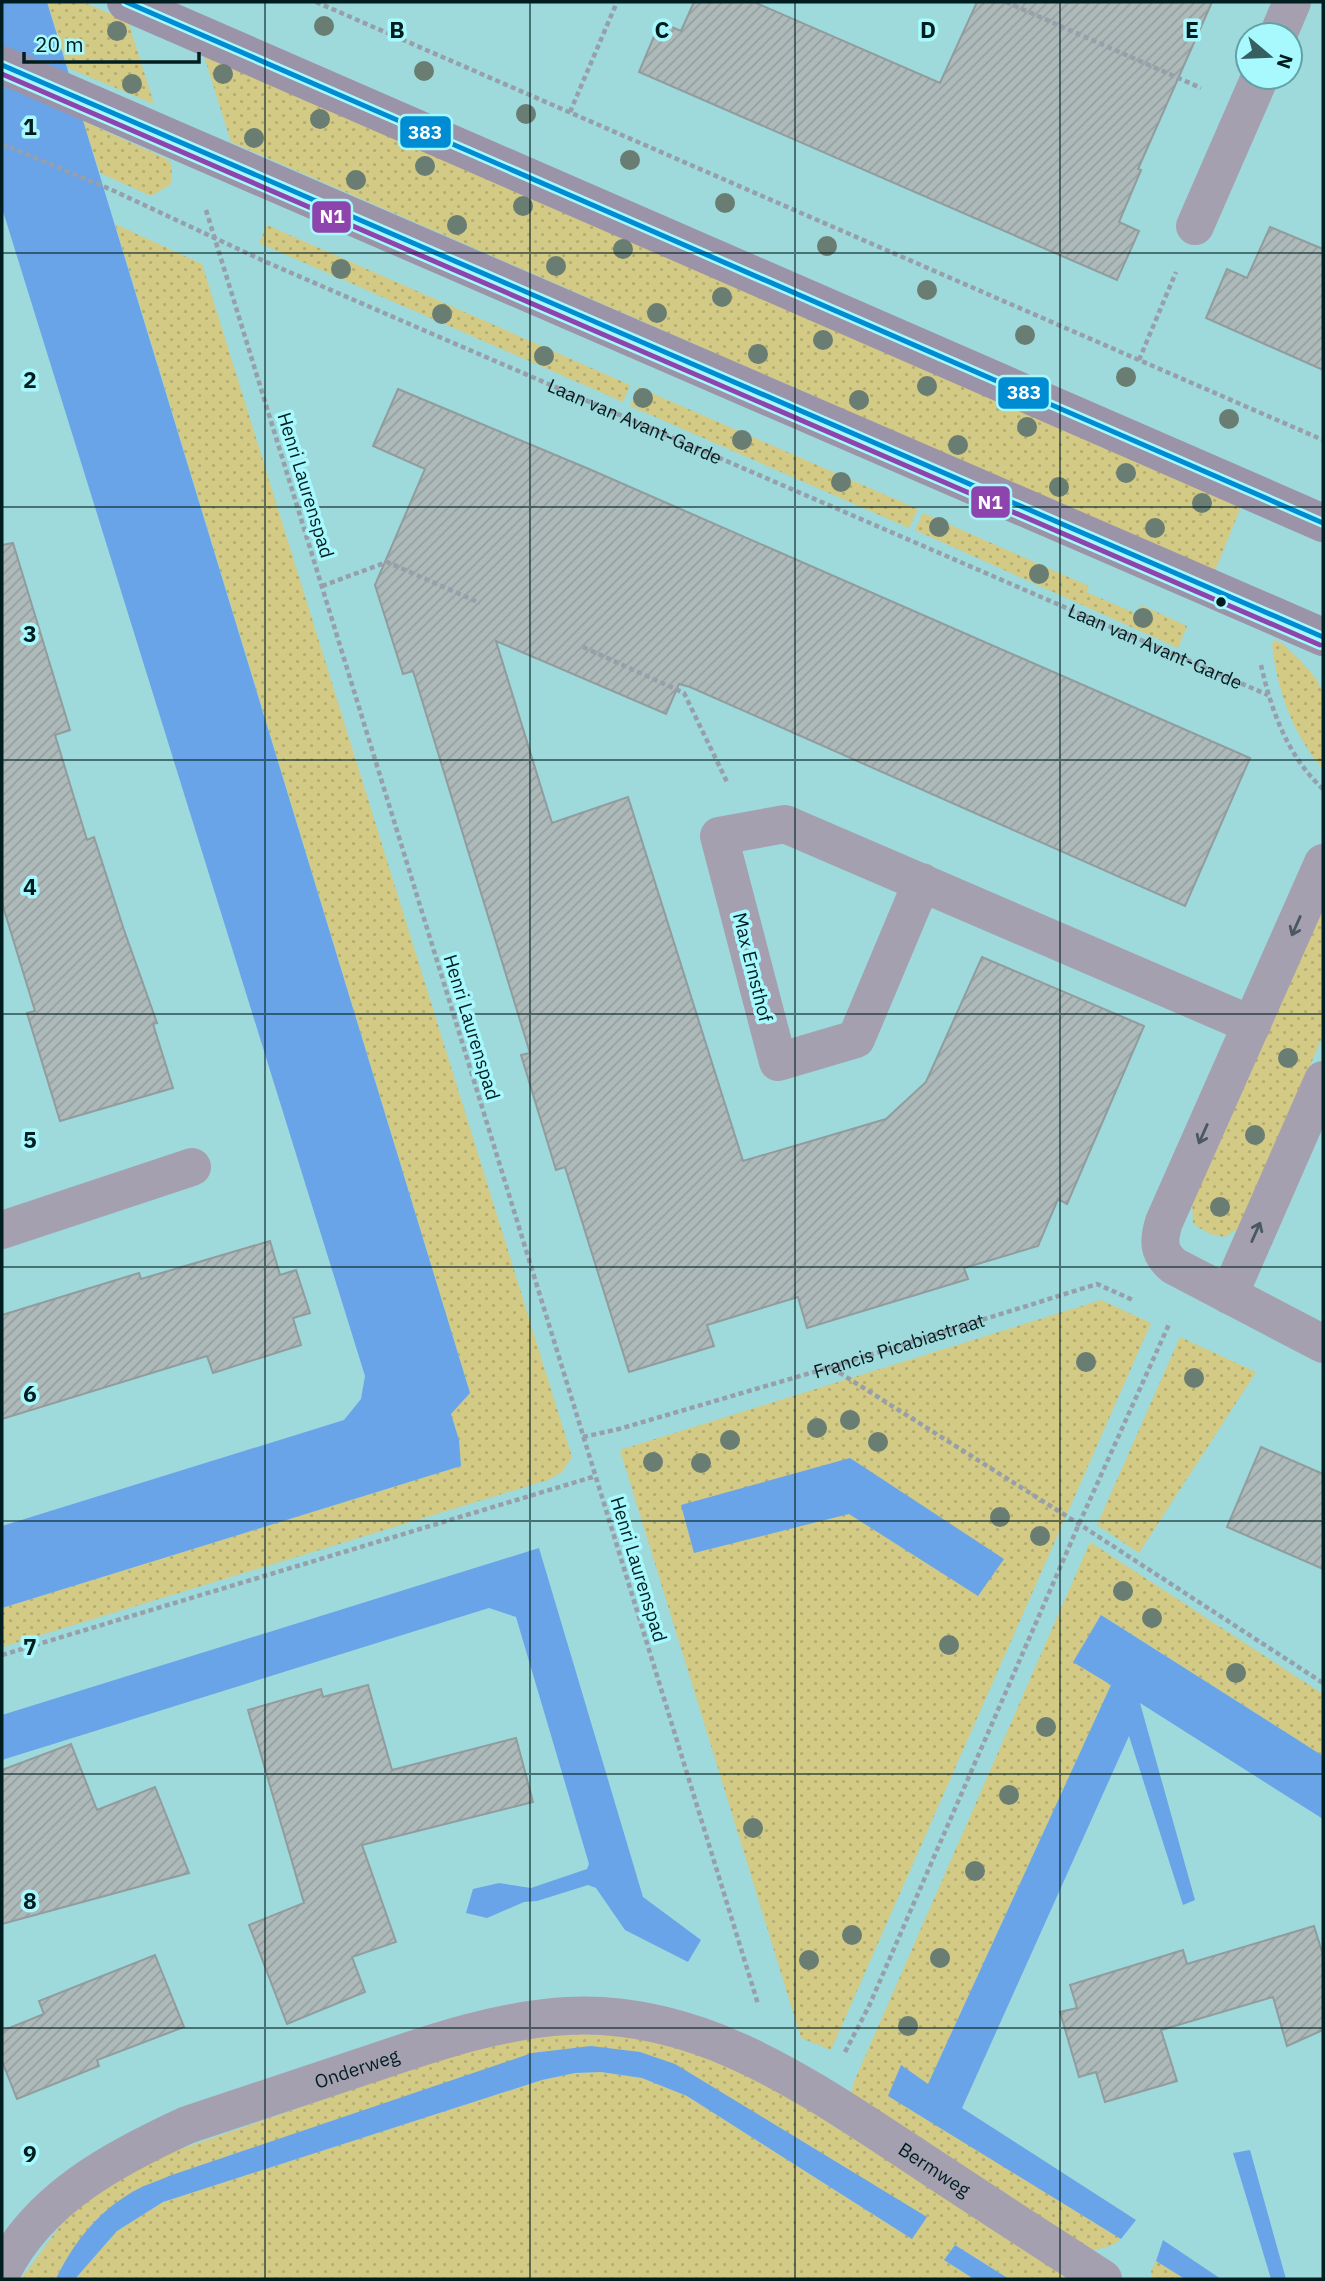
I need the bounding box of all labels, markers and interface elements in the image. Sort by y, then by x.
text: B [389,14,405,44]
text: C [655,14,670,44]
text: D [920,14,936,44]
text: E [1185,14,1199,44]
scale bar [24,21,200,65]
north arrow [1234,21,1304,91]
text: 20 m [35,30,84,58]
text: N [1271,51,1299,72]
text: 1 [23,111,37,141]
line badge: 383 [399,115,452,149]
text: 383 [408,120,442,144]
line badge: N1 [311,200,352,234]
text: N1 [319,204,345,228]
text: 2 [23,364,37,394]
street label: Laan van Avant-Garde [544,373,726,470]
line badge: 383 [997,376,1050,410]
text: 383 [1007,380,1041,404]
street label: Henri Laurenspad [272,409,340,561]
line badge: N1 [970,485,1011,519]
text: N1 [977,490,1003,514]
unlabelled marker [1214,595,1228,609]
street label: Laan van Avant-Garde [1064,598,1246,695]
text: 3 [23,618,37,648]
text: 4 [23,871,37,901]
street label: Max Ernsthof [728,910,778,1024]
one-way arrow [1289,915,1302,936]
street label: Henri Laurenspad [438,951,506,1103]
one-way arrow [1196,1123,1209,1144]
text: 5 [23,1124,37,1154]
one-way arrow [1250,1222,1263,1243]
street label: Francis Picabiastraat [811,1308,987,1383]
text: 6 [23,1378,37,1408]
street label: Henri Laurenspad [605,1493,673,1645]
text: 7 [23,1631,37,1661]
text: 8 [23,1885,37,1915]
street label: Onderweg [311,2043,402,2094]
street label: Bermweg [894,2137,975,2202]
text: 9 [23,2138,37,2168]

